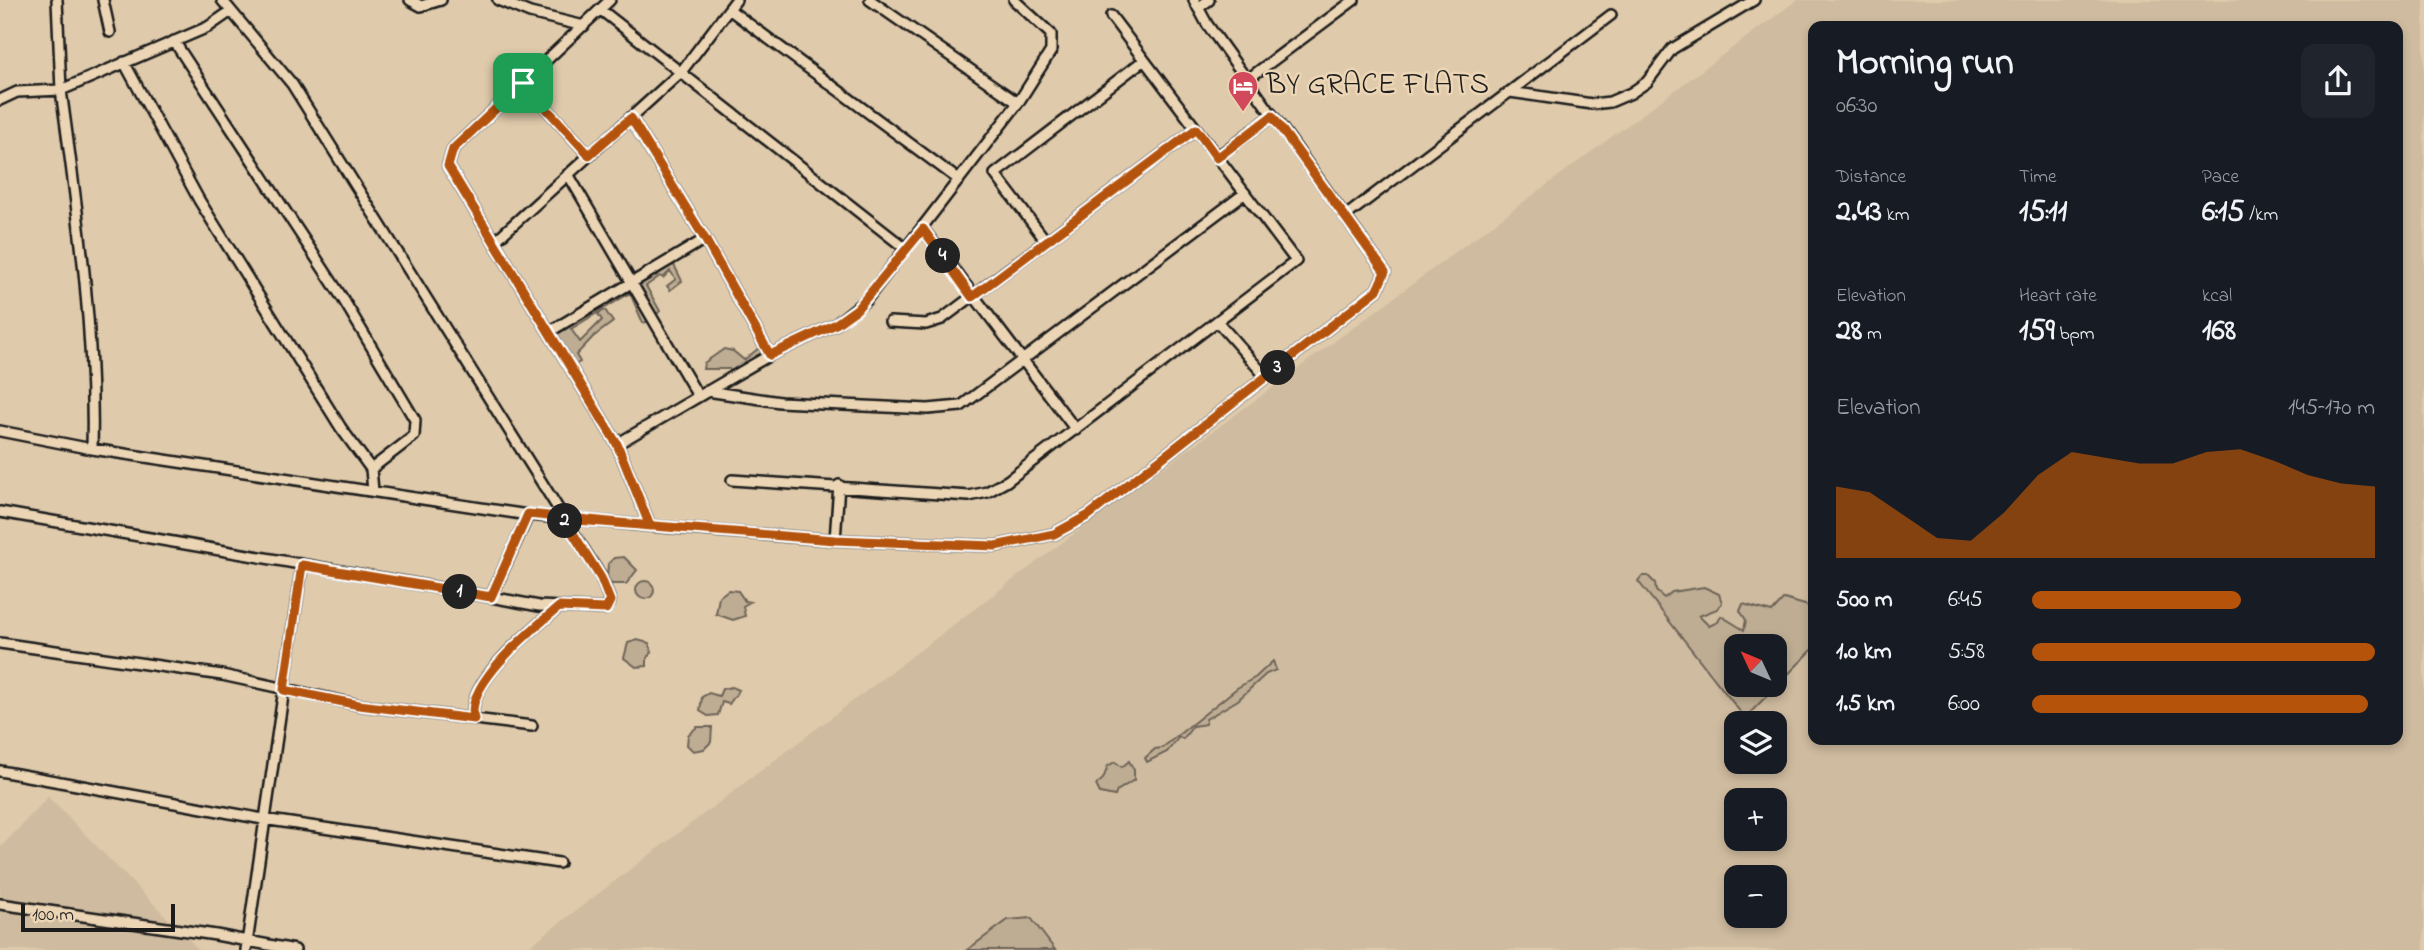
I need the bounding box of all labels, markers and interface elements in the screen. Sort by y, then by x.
text: Morning run [1836,36,2014,92]
button: share [2301,44,2375,118]
pin [493,53,553,113]
icon: arrive [504,64,542,102]
place label: BY GRACE FLATS [1265,64,1489,108]
hotel icon: BY GRACE FLATS [1226,69,1260,113]
text: 06:30 [1836,90,1877,123]
text: Distance [1836,164,1906,191]
text: Time [2019,164,2057,191]
text: Pace [2202,164,2239,191]
text: 2.43 [1836,191,1882,235]
text: 15:11 [2019,191,2067,235]
text: 6:15 [2202,191,2244,235]
text: km [1882,202,1910,229]
text: /km [2244,202,2278,229]
pin: 4 [926,238,960,274]
text: 4 [939,242,946,269]
text: Elevation [1836,283,1906,310]
text: Heart rate [2019,283,2097,310]
text: kcal [2202,283,2232,310]
text: 28 [1836,310,1862,354]
text: 159 [2019,310,2055,354]
text: 168 [2202,310,2236,354]
text: m [1862,321,1882,348]
text: bpm [2055,321,2095,348]
pin: 3 [1260,350,1296,386]
text: 3 [1274,354,1281,381]
text: Elevation [1836,392,1921,425]
text: 145–170 m [2288,392,2375,425]
pin: 2 [548,504,582,538]
text: 2 [560,507,569,534]
pin: 1 [442,574,477,610]
text: 1 [456,578,463,605]
text: 500 m [1836,584,1893,617]
text: 6:45 [1948,584,1983,617]
north arrow [1724,634,1787,696]
map controls [1724,634,1787,928]
text: 1.0 km [1836,636,1892,669]
text: 5:58 [1948,636,1985,669]
text: 1.5 km [1836,688,1895,721]
text: 6:00 [1948,688,1980,721]
button: layers [1724,711,1787,774]
button: + [1724,788,1787,851]
button: − [1724,865,1787,928]
scale bar [21,901,175,933]
text: 100 m [32,902,74,929]

